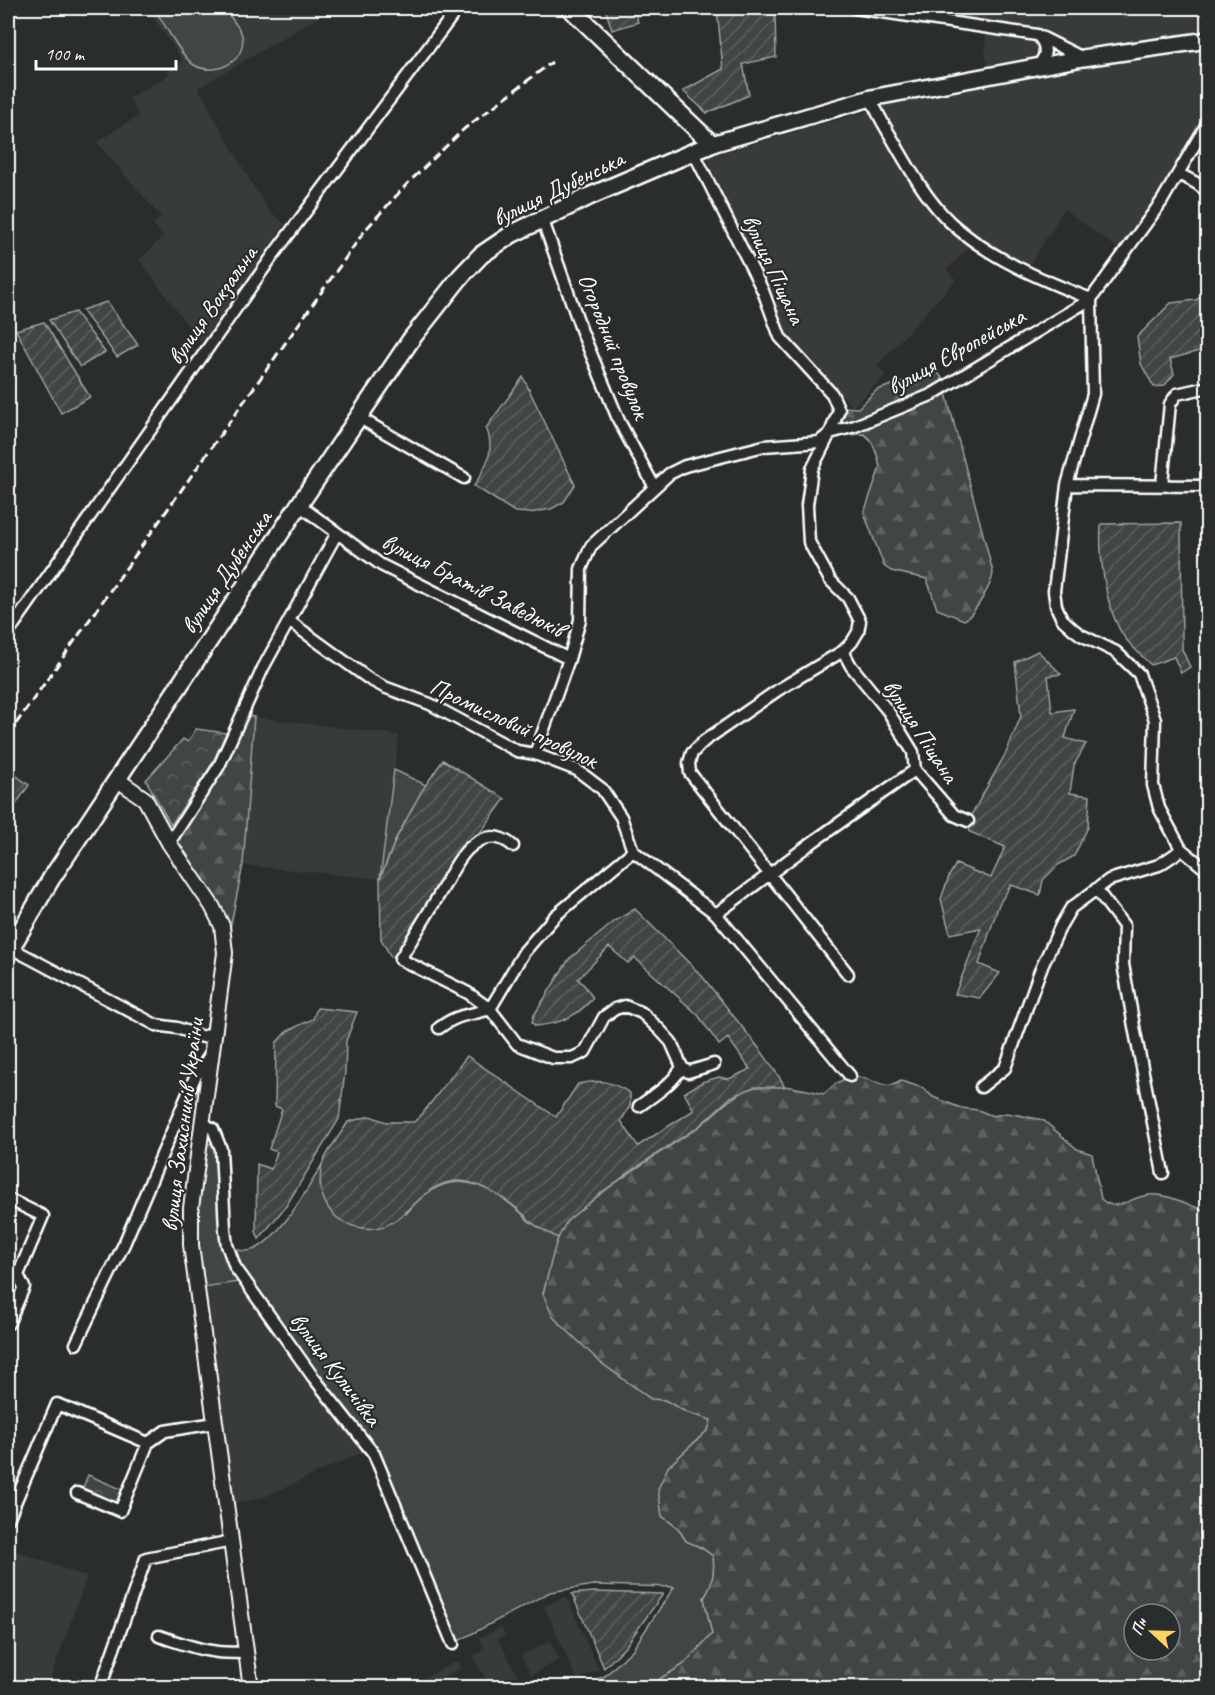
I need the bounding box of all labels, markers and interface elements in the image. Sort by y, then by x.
scale bar [36,33,176,71]
text: 100 m [45,43,86,65]
street label: вулиця Дубенська [487,142,630,233]
street label: вулиця Піщана [736,209,813,330]
street label: вулиця Вокзальна [160,238,265,370]
street label: Огородний провулок [571,269,658,425]
street label: вулиця Європейська [882,300,1032,401]
street label: вулиця Дубенська [174,503,279,639]
street label: вулиця Братів Заведюків [377,526,574,647]
street label: Промисловий провулок [425,671,605,776]
street label: вулиця Піщана [876,674,966,790]
street label: вулиця Захисників України [154,1015,210,1233]
street label: вулиця Куличівка [283,1306,389,1433]
north arrow [1122,1602,1182,1662]
text: Пн [1127,1614,1152,1638]

